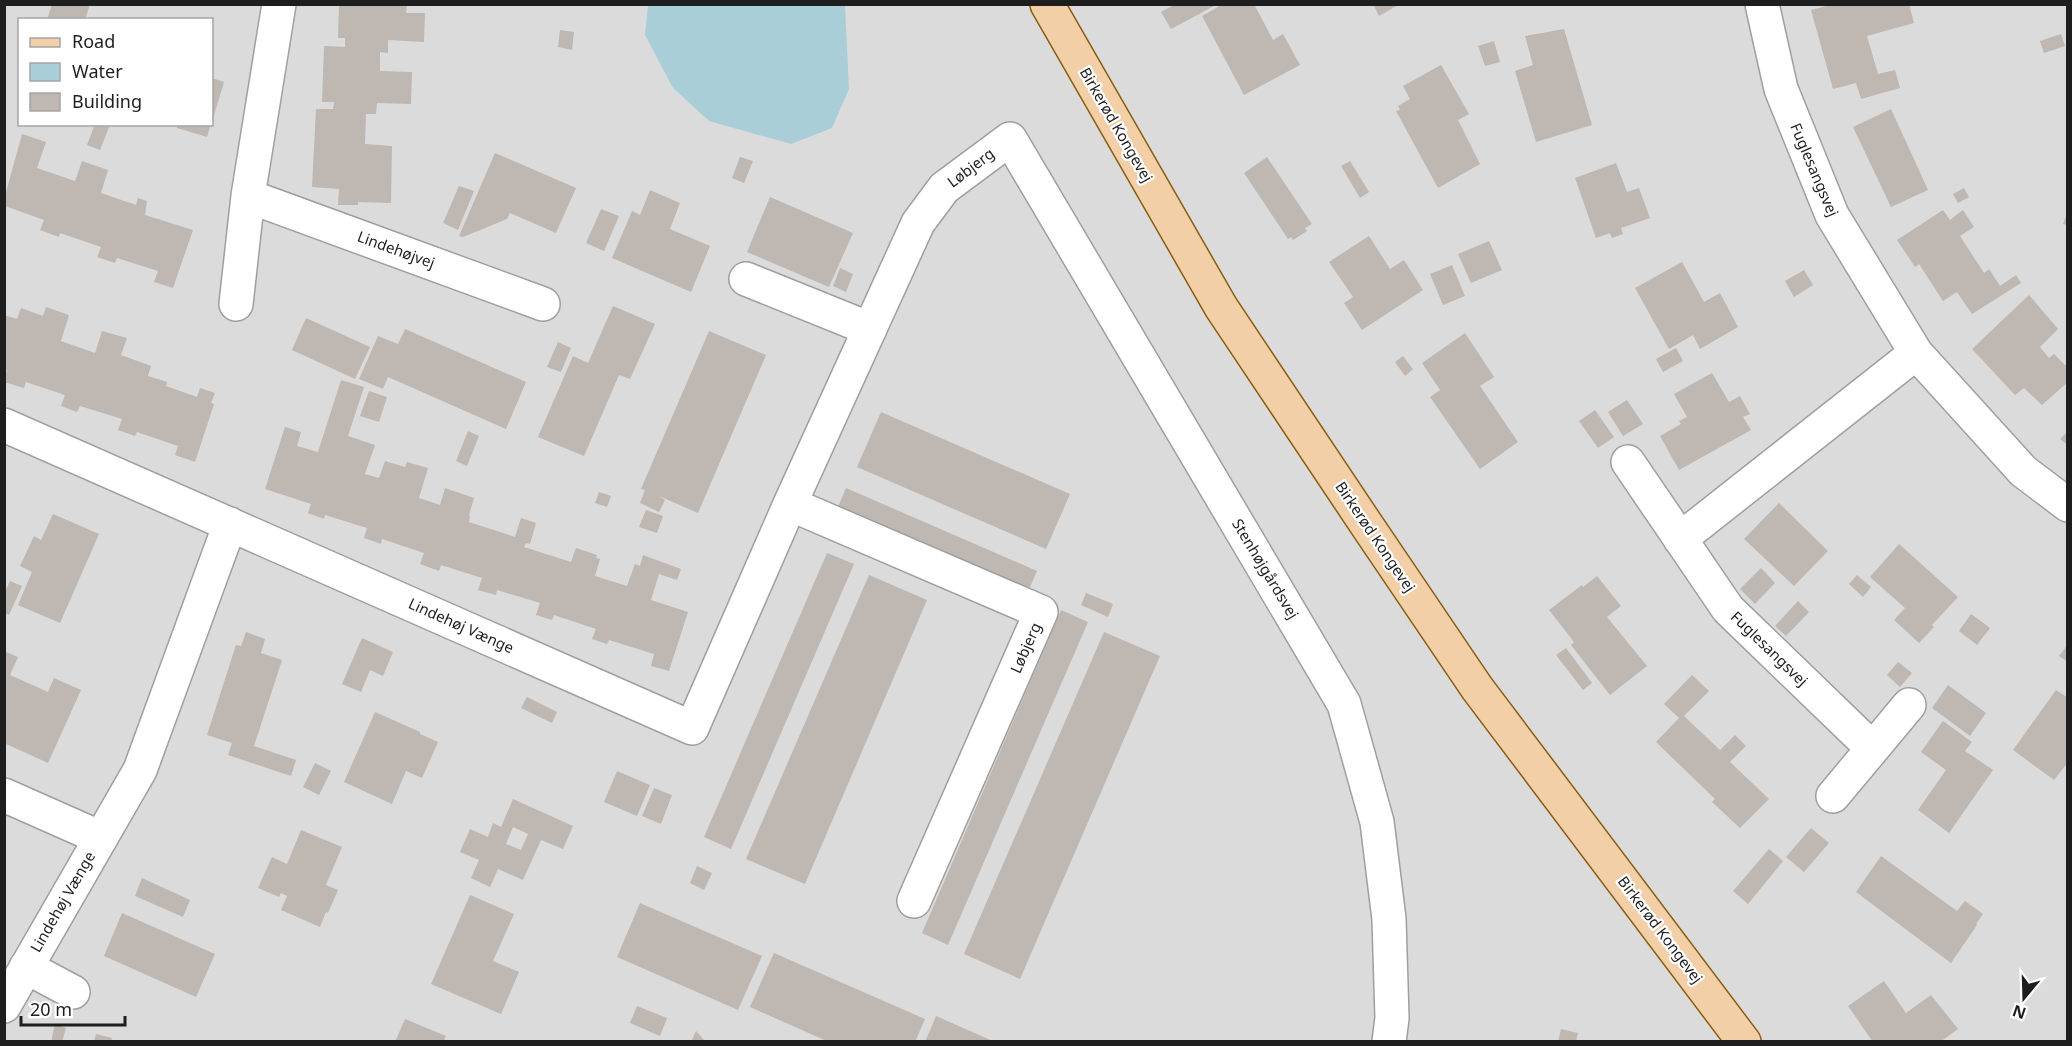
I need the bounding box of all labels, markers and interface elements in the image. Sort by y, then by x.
legend [18,18,213,126]
text: Road [72,29,115,53]
text: Water [72,59,123,83]
street label: Birkerød Kongevej [1076,63,1158,186]
text: Building [72,89,142,113]
street label: Fuglesangsvej [1786,120,1844,219]
street label: Løbjerg [943,143,998,191]
street label: Lindehøjvej [355,226,438,272]
street label: Birkerød Kongevej [1331,477,1420,596]
street label: Stenhøjgårdsvej [1228,515,1304,622]
street label: Lindehøj Vænge [406,593,517,657]
street label: Fuglesangsvej [1727,606,1813,690]
street label: Løbjerg [1005,619,1045,676]
street label: Lindehøj Vænge [25,847,99,956]
street label: Birkerød Kongevej [1614,872,1708,987]
north arrow [1994,968,2054,1028]
scale bar [21,989,124,1027]
text: 20 m [30,997,72,1021]
text: N [2009,1000,2029,1025]

